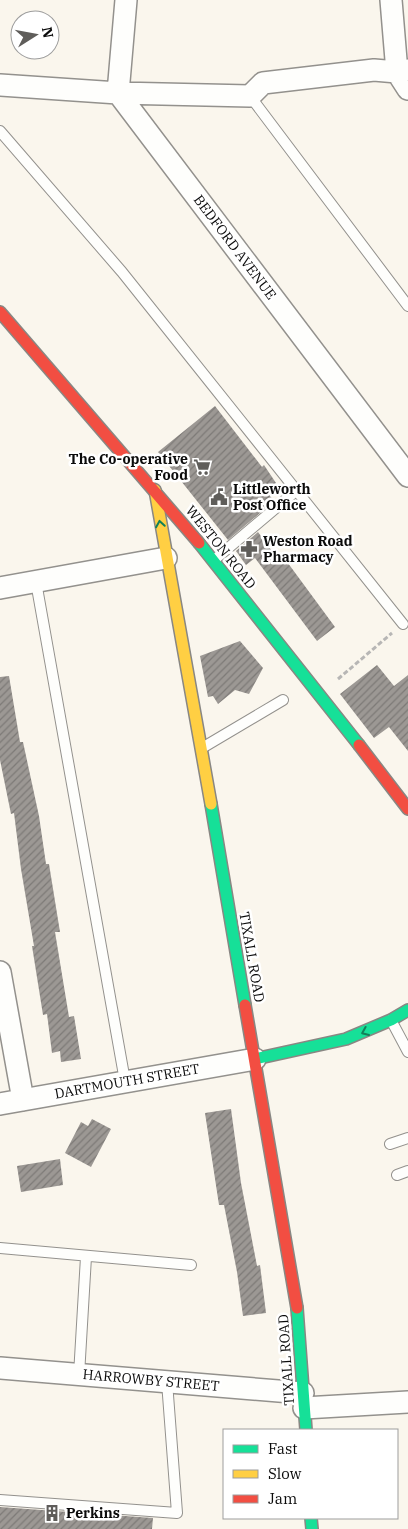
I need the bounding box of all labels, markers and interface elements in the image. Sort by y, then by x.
north arrow [10,10,60,60]
text: N [38,25,58,40]
street label: BEDFORD AVENUE [190,191,280,303]
place label: The Co-operative Food [69,450,188,484]
supermarket icon: The Co-operative Food [192,457,212,477]
place label: Littleworth Post Office [233,480,311,514]
public building icon: Littleworth Post Office [209,487,229,507]
street label: WESTON ROAD [182,502,260,592]
one-way arrow [156,520,166,529]
place label: Weston Road Pharmacy [263,532,353,566]
pharmacy icon: Weston Road Pharmacy [239,539,259,559]
street label: TIXALL ROAD [235,910,269,1004]
one-way arrow [361,1026,369,1036]
street label: DARTMOUTH STREET [53,1059,201,1103]
street label: TIXALL ROAD [274,1314,298,1406]
street label: HARROWBY STREET [82,1365,220,1395]
legend [223,1429,398,1519]
text: Fast [268,1439,298,1458]
text: Slow [268,1464,302,1483]
text: Jam [268,1489,297,1508]
building icon: Perkins [42,1503,62,1523]
place label: Perkins [66,1504,120,1522]

